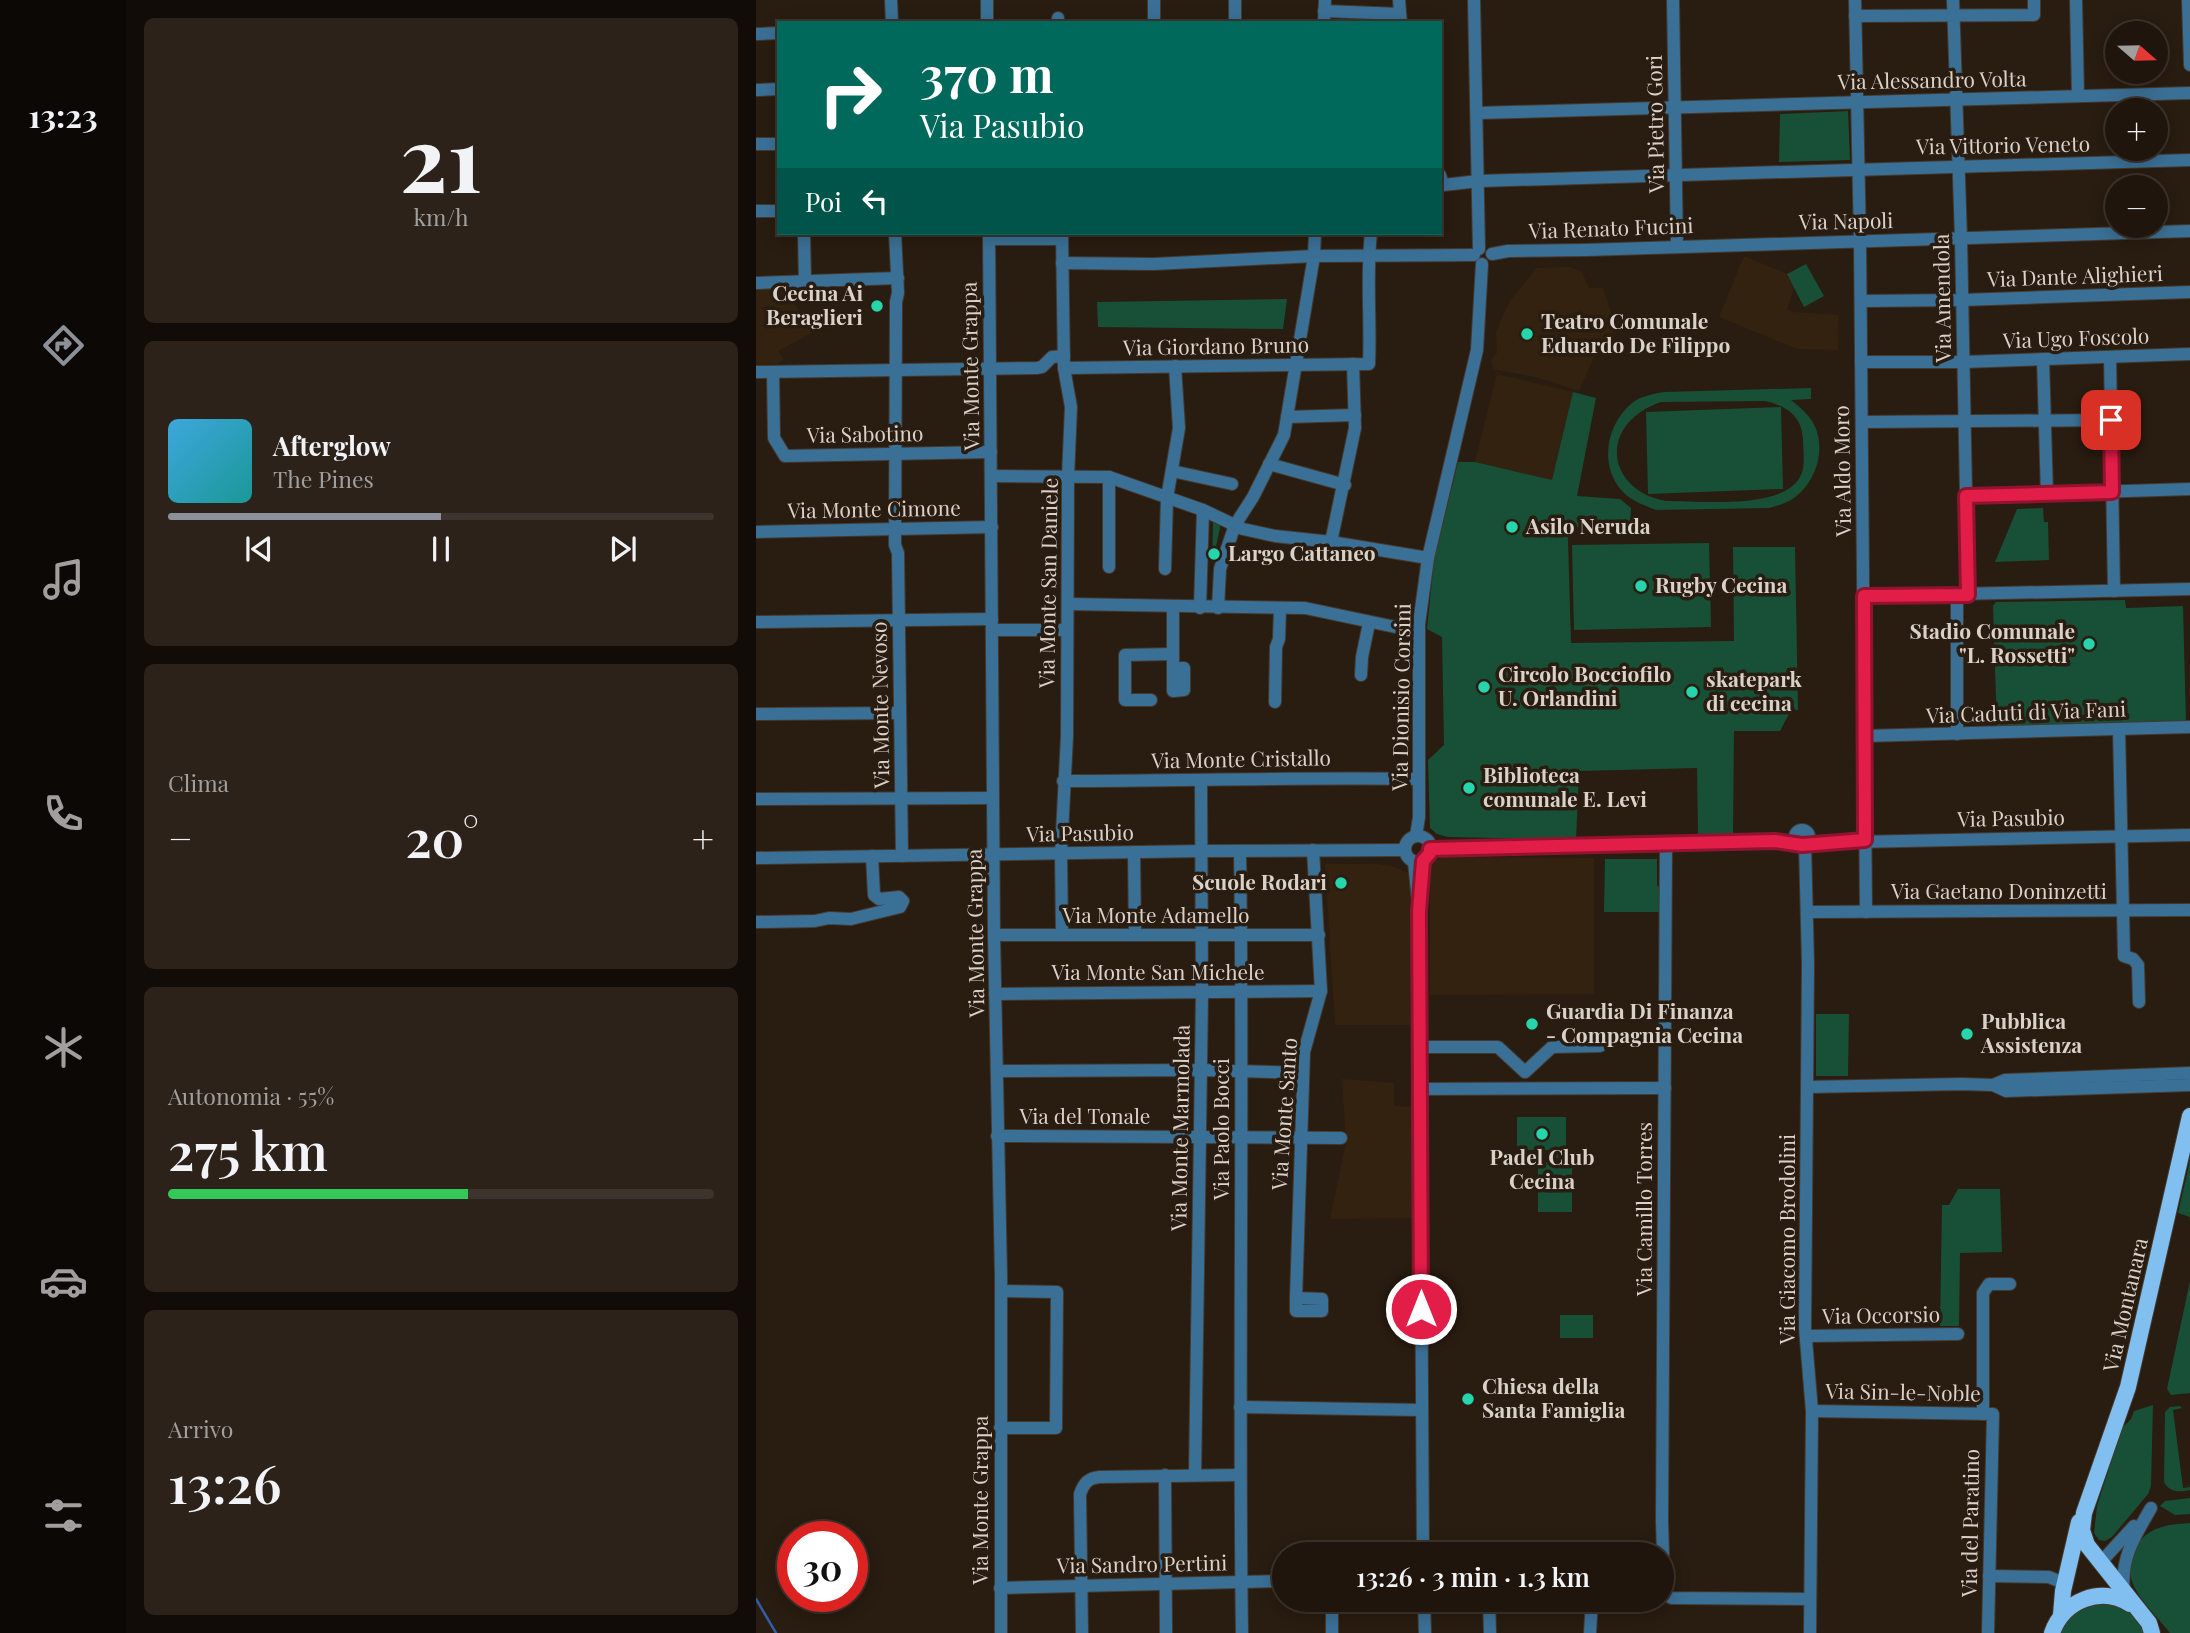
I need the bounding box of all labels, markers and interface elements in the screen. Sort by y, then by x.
north arrow [2105,21,2168,84]
map controls [2105,21,2168,238]
text: 370 m [920,40,1054,105]
icon: right [805,49,896,140]
street label: Via Pietro Gori [1639,55,1669,194]
street label: Via Alessandro Volta [1836,63,2027,95]
text: 13:23 [28,93,98,136]
text: 21 [400,95,482,216]
button: + [2105,98,2168,161]
text: Via Pasubio [920,103,1084,146]
street label: Via Vittorio Veneto [1915,128,2090,160]
button: − [2105,175,2168,238]
icon: left [856,182,894,220]
text: Poi [805,184,842,219]
text: km/h [413,201,469,232]
street label: Via Napoli [1797,205,1894,235]
street label: Via Renato Fucini [1527,210,1694,244]
street label: Via Amendola [1926,233,1956,364]
street label: Via Dante Alighieri [1986,258,2163,292]
place label: Cecina Ai Beraglieri [766,278,863,330]
street label: Via Monte Grappa [954,281,984,452]
marker: Cecina Ai Beraglieri [869,298,885,314]
place label: Teatro Comunale Eduardo De Filippo [1541,306,1730,358]
street label: Via Ugo Foscolo [2001,320,2150,354]
icon: directions [39,321,88,370]
marker: Teatro Comunale Eduardo De Filippo [1519,326,1535,342]
street label: Via Giordano Bruno [1122,329,1309,361]
pin [2081,390,2141,450]
icon: arrive [2092,401,2130,439]
street label: Via Aldo Moro [1826,405,1856,538]
street label: Via Sabotino [805,418,924,448]
text: Afterglow [273,428,391,463]
text: The Pines [273,463,374,494]
street label: Via Monte San Daniele [1031,478,1063,689]
street label: Via Monte Cimone [786,492,961,524]
place label: Asilo Neruda [1525,511,1651,539]
marker: Asilo Neruda [1504,519,1520,535]
icon: previous [240,530,278,568]
icon: pause [422,530,460,568]
icon: next [604,530,642,568]
place label: Largo Cattaneo [1228,538,1376,566]
marker: Largo Cattaneo [1206,546,1222,562]
icon: music [39,555,88,604]
place label: Rugby Cecina [1655,570,1787,598]
marker: Rugby Cecina [1633,578,1649,594]
street label: Via Dionisio Corsini [1384,603,1416,792]
place label: Stadio Comunale "L. Rossetti" [1909,616,2075,668]
street label: Via Monte Nevoso [864,621,894,790]
marker: Stadio Comunale "L. Rossetti" [2081,636,2097,652]
place label: Circolo Bocciofilo U. Orlandini [1498,659,1672,711]
place label: skatepark di cecina [1706,664,1802,716]
marker: Circolo Bocciofilo U. Orlandini [1476,679,1492,695]
marker: skatepark di cecina [1684,684,1700,700]
street label: Via Caduti di Via Fani [1924,694,2126,729]
street label: Via Monte Cristallo [1150,742,1331,774]
place label: Biblioteca comunale E. Levi [1483,760,1647,812]
text: Clima [168,767,229,798]
marker: Biblioteca comunale E. Levi [1461,780,1477,796]
icon: phone [39,789,88,838]
text: 20° [405,802,479,871]
street label: Via Pasubio [1956,802,2065,832]
text: − [168,812,193,863]
text: + [692,812,714,863]
street label: Via Pasubio [1025,817,1134,847]
street label: Via Monte Grappa [959,848,989,1019]
place label: Scuole Rodari [1192,867,1327,895]
marker: Scuole Rodari [1333,875,1349,891]
street label: Via Gaetano Doninzetti [1890,876,2107,904]
street label: Via Monte Adamello [1061,900,1250,928]
street label: Via Monte San Michele [1050,957,1265,985]
place label: Guardia Di Finanza - Compagnia Cecina [1546,996,1743,1048]
place label: Pubblica Assistenza [1980,1006,2082,1058]
marker: Guardia Di Finanza - Compagnia Cecina [1524,1016,1540,1032]
icon: climate [39,1023,88,1072]
street label: Via Monte Marmolada [1163,1024,1195,1232]
marker: Pubblica Assistenza [1959,1026,1975,1042]
street label: Via Monte Santo [1264,1037,1302,1192]
street label: Via Paolo Bocci [1206,1058,1234,1201]
text: Autonomia · 55% [168,1080,334,1111]
street label: Via del Tonale [1019,1101,1150,1129]
text: 275 km [168,1115,328,1184]
street label: Via Camillo Torres [1629,1122,1657,1297]
marker: Padel Club Cecina [1534,1126,1550,1142]
street label: Via Giacomo Brodolini [1772,1134,1800,1345]
place label: Padel Club Cecina [1489,1142,1595,1194]
street label: Via Montanara [2095,1234,2153,1375]
icon: car [39,1257,88,1306]
position arrow [1384,1272,1458,1346]
street label: Via Occorsio [1821,1299,1940,1329]
place label: Chiesa della Santa Famiglia [1482,1371,1625,1423]
street label: Via Sin-le-Noble [1824,1376,1981,1406]
marker: Chiesa della Santa Famiglia [1460,1391,1476,1407]
text: Arrivo [168,1413,233,1444]
street label: Via Monte Grappa [965,1415,993,1585]
text: 13:26 [168,1448,281,1517]
street label: Via del Paratino [1954,1449,1984,1598]
icon: filters [39,1491,88,1540]
speed limit sign: 30 [777,1521,868,1612]
street label: Via Sandro Pertini [1055,1548,1228,1579]
text: 13:26 · 3 min · 1.3 km [1356,1559,1590,1594]

